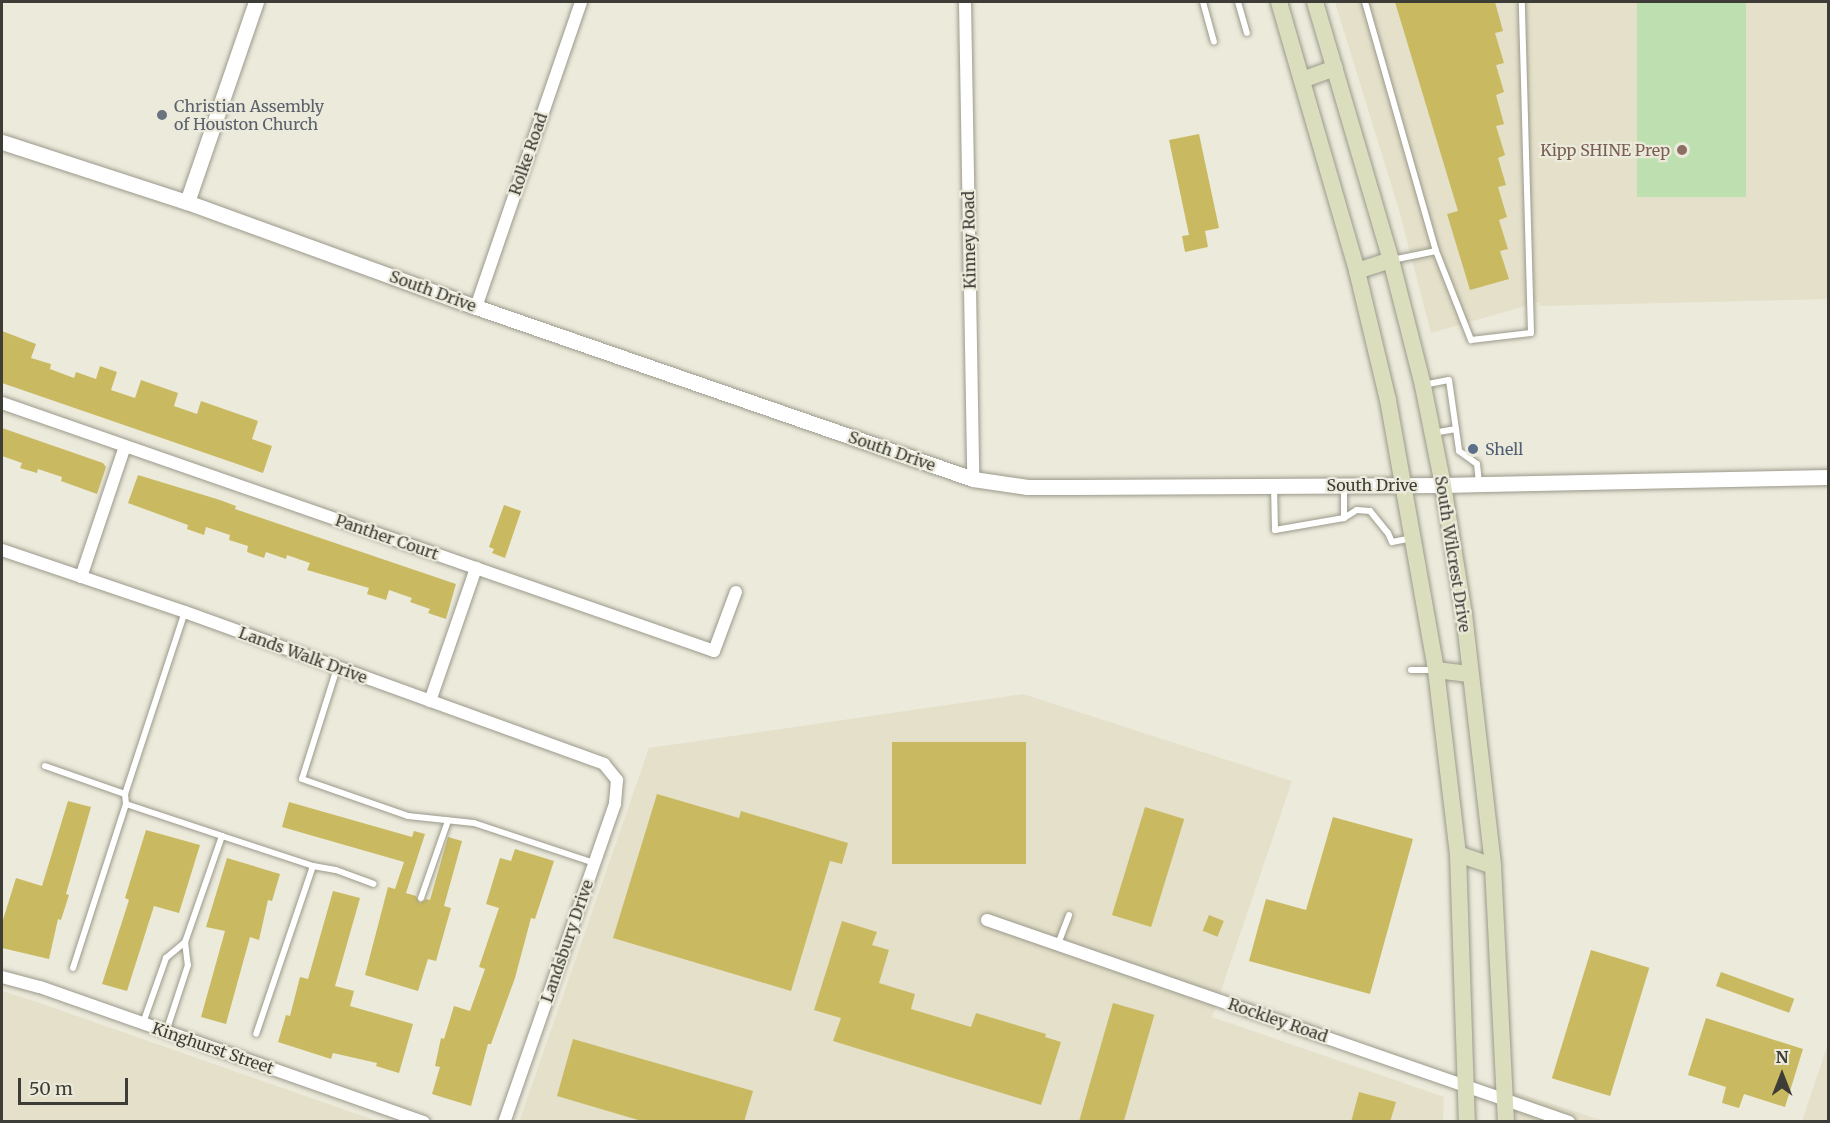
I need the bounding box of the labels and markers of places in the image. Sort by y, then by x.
place label: Christian Assembly of Houston Church [174,96,324,134]
marker: Christian Assembly of Houston Church [155,108,169,122]
place label: Kipp SHINE Prep [1540,140,1670,160]
marker: Kipp SHINE Prep [1675,143,1689,157]
place label: Shell [1485,439,1523,459]
marker: Shell [1466,442,1480,456]

